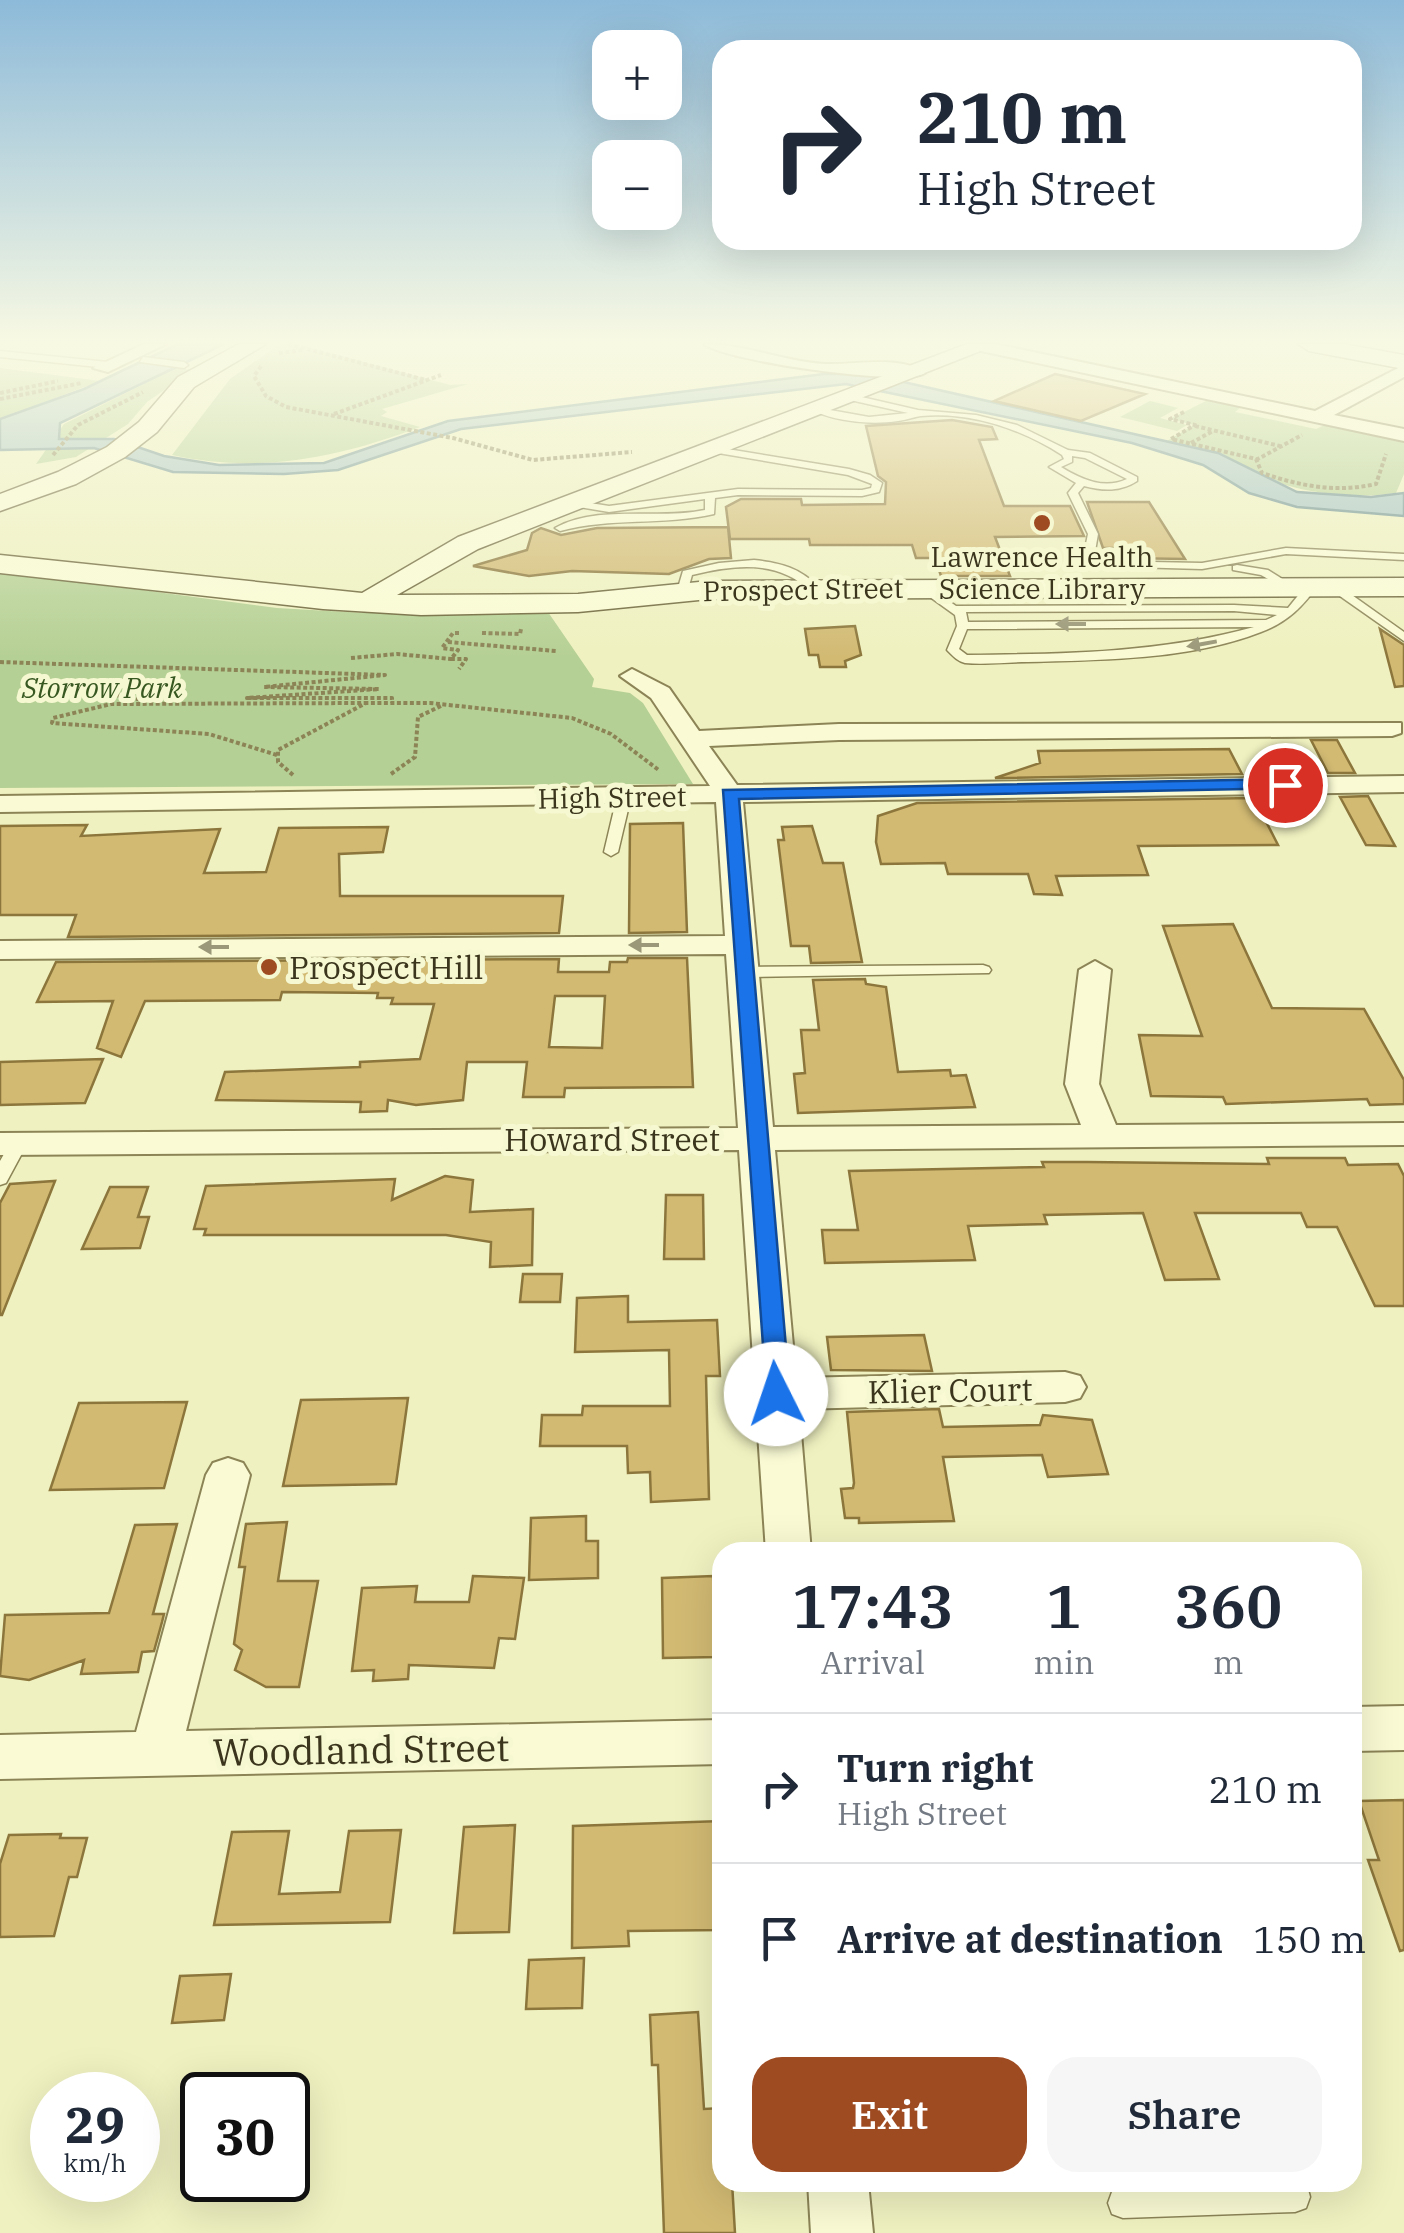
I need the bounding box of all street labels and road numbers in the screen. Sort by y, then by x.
street label: Prospect Street [702,569,904,609]
street label: High Street [537,777,687,817]
street label: Howard Street [504,1118,720,1160]
street label: Klier Court [867,1368,1033,1412]
street label: Woodland Street [212,1722,510,1776]

